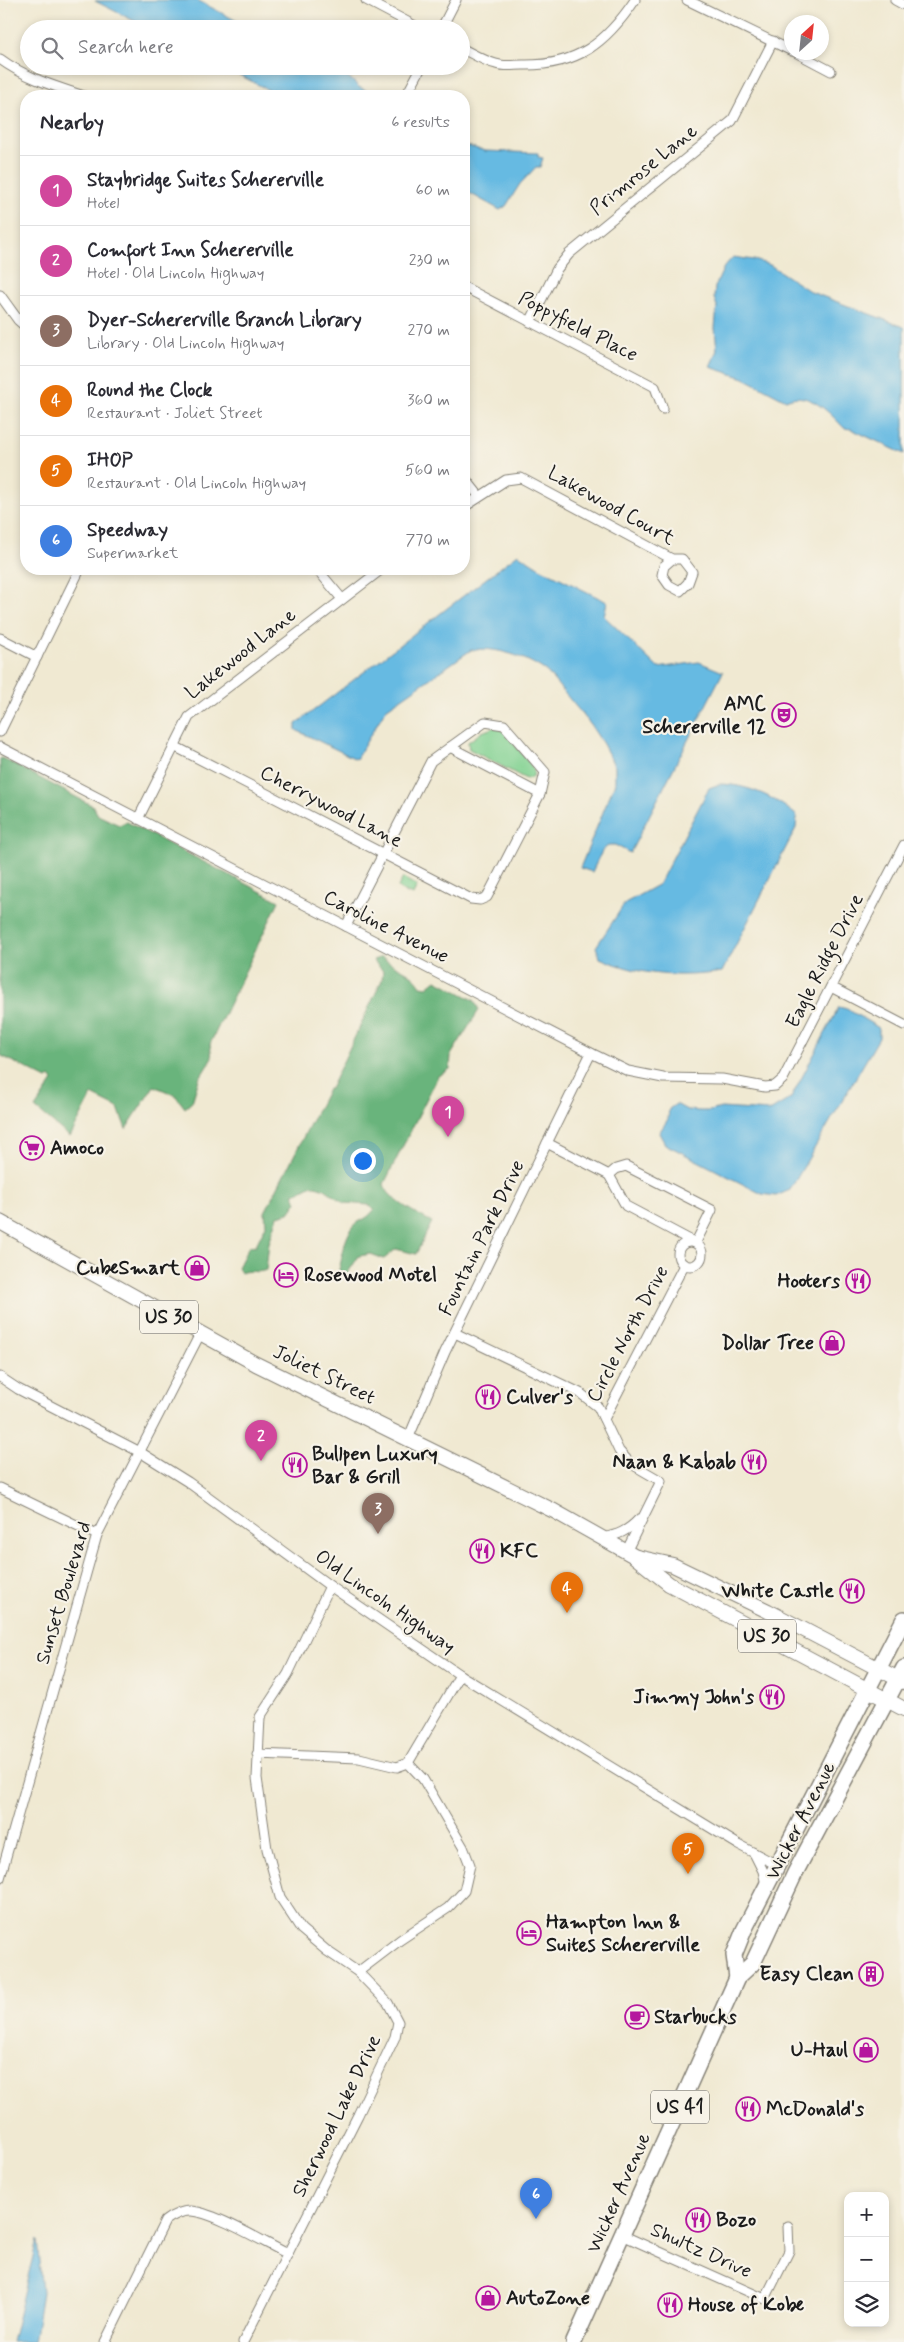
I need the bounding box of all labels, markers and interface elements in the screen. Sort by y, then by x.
north arrow [784,15,829,60]
search box [20,20,470,75]
icon: search [38,34,66,62]
text: Search here [78,35,174,60]
text: Nearby [40,109,104,137]
text: 6 results [391,112,450,133]
street label: Primrose Lane [584,118,704,222]
text: Staybridge Suites Schererville [87,168,324,193]
text: 1 [52,180,60,201]
text: 60 m [416,180,450,201]
text: Hotel [87,193,120,214]
text: Comfort Inn Schererville [87,238,294,263]
text: 2 [52,250,60,271]
text: 230 m [409,250,450,271]
text: Hotel · Old Lincoln Highway [87,263,264,284]
street label: Poppyfield Place [514,285,642,369]
text: Dyer-Schererville Branch Library [87,308,362,333]
text: 3 [52,320,60,341]
text: 270 m [407,320,450,341]
text: Library · Old Lincoln Highway [87,333,284,354]
text: Round the Clock [87,378,212,403]
text: 4 [51,390,61,411]
text: 360 m [407,390,450,411]
text: Restaurant · Joliet Street [87,403,262,424]
text: IHOP [87,448,133,473]
text: 5 [51,460,61,481]
text: 560 m [405,460,450,481]
street label: Lakewood Court [543,460,680,552]
text: Restaurant · Old Lincoln Highway [87,473,306,494]
text: Speedway [87,518,168,543]
text: 6 [52,530,60,551]
text: 770 m [406,530,450,551]
text: Supermarket [87,543,178,564]
street label: Lakewood Lane [180,602,302,706]
place label: AMC Schererville 12 [642,691,766,741]
theatre icon: AMC Schererville 12 [771,702,797,728]
street label: Cherrywood Lane [255,759,407,855]
street label: Caroline Avenue [319,884,453,970]
street label: Eagle Ridge Drive [779,889,872,1034]
pin: 1 [432,1096,464,1137]
supermarket icon: Amoco [19,1135,45,1161]
place label: Amoco [50,1135,104,1162]
your location [350,1148,376,1174]
street label: Fountain Park Drive [433,1156,531,1320]
place label: CubeSmart [76,1255,181,1282]
shop icon: CubeSmart [184,1255,210,1281]
street label: Circle North Drive [581,1261,675,1407]
hotel icon: Rosewood Motel [273,1262,299,1288]
place label: Rosewood Motel [304,1262,437,1289]
place label: Hooters [778,1268,840,1295]
restaurant icon: Hooters [845,1268,871,1294]
road number: US 30 [140,1300,198,1334]
place label: Dollar Tree [721,1330,814,1357]
shop icon: Dollar Tree [819,1330,845,1356]
street label: Joliet Street [268,1339,380,1411]
restaurant icon: Culver's [475,1384,501,1410]
place label: Culver's [506,1384,573,1411]
pin: 2 [245,1420,277,1461]
place label: Bullpen Luxury Bar & Grill [312,1441,438,1491]
place label: Naan & Kabab [613,1449,736,1476]
restaurant icon: Naan & Kabab [741,1449,767,1475]
restaurant icon: Bullpen Luxury Bar & Grill [282,1452,308,1478]
pin: 3 [362,1493,394,1534]
street label: Sunset Boulevard [29,1518,99,1668]
restaurant icon: KFC [469,1538,495,1564]
place label: KFC [500,1538,538,1565]
street label: Old Lincoln Highway [309,1543,461,1661]
pin: 4 [551,1572,583,1613]
place label: White Castle [721,1578,834,1605]
restaurant icon: White Castle [839,1578,865,1604]
road number: US 30 [738,1620,796,1652]
place label: Jimmy John's [633,1684,754,1711]
restaurant icon: Jimmy John's [759,1684,785,1710]
street label: Wicker Avenue [760,1757,842,1885]
pin: 5 [672,1833,704,1874]
place label: Hampton Inn & Suites Schererville [546,1909,700,1959]
hotel icon: Hampton Inn & Suites Schererville [516,1920,542,1946]
place label: Easy Clean [760,1961,854,1988]
building icon: Easy Clean [858,1961,884,1987]
cafe icon: Starbucks [624,2004,650,2030]
place label: Starbucks [654,2004,737,2031]
street label: Sherwood Lake Drive [286,2030,388,2202]
place label: U-Haul [791,2037,848,2064]
shop icon: U-Haul [853,2037,879,2063]
road number: US 41 [651,2090,709,2124]
restaurant icon: McDonald's [735,2096,761,2122]
place label: McDonald's [766,2096,864,2123]
street label: Wicker Avenue [580,2128,658,2258]
pin: 6 [520,2178,552,2219]
map controls [844,2192,889,2327]
button: + [844,2192,889,2237]
restaurant icon: Bozo [685,2207,711,2233]
place label: Bozo [716,2207,756,2234]
street label: Shultz Drive [646,2217,756,2285]
button: − [844,2237,889,2282]
button: layers [844,2282,889,2327]
shop icon: AutoZone [475,2285,501,2311]
place label: AutoZone [506,2285,590,2312]
restaurant icon: House of Kobe [657,2292,683,2318]
place label: House of Kobe [688,2292,805,2319]

